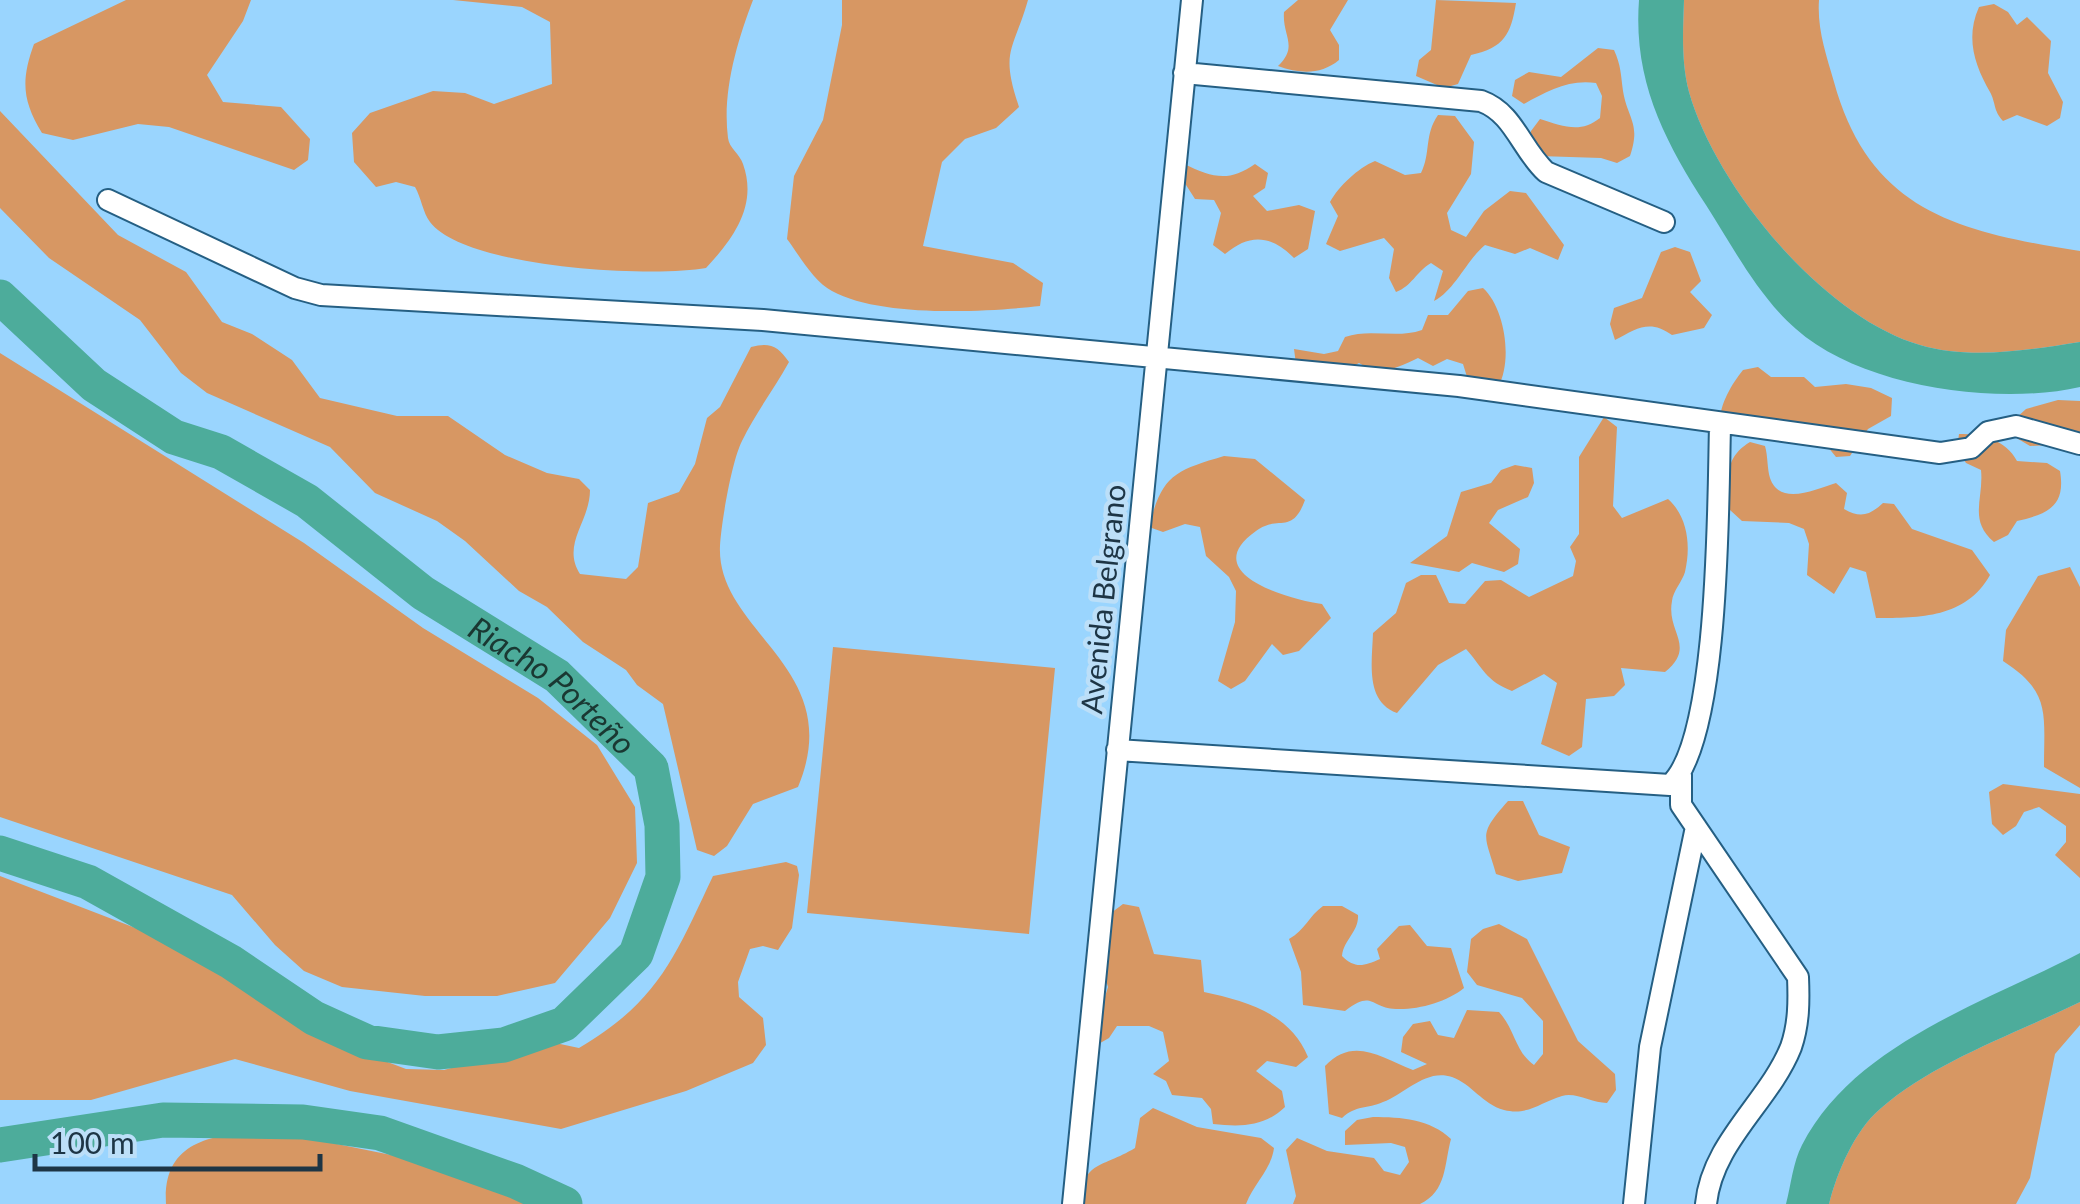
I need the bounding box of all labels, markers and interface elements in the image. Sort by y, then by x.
street label: Avenida Belgrano [1072,483,1132,715]
water label: Riacho Porteño [462,607,644,762]
scale bar [35,1109,320,1171]
text: 100 m [50,1124,135,1160]

